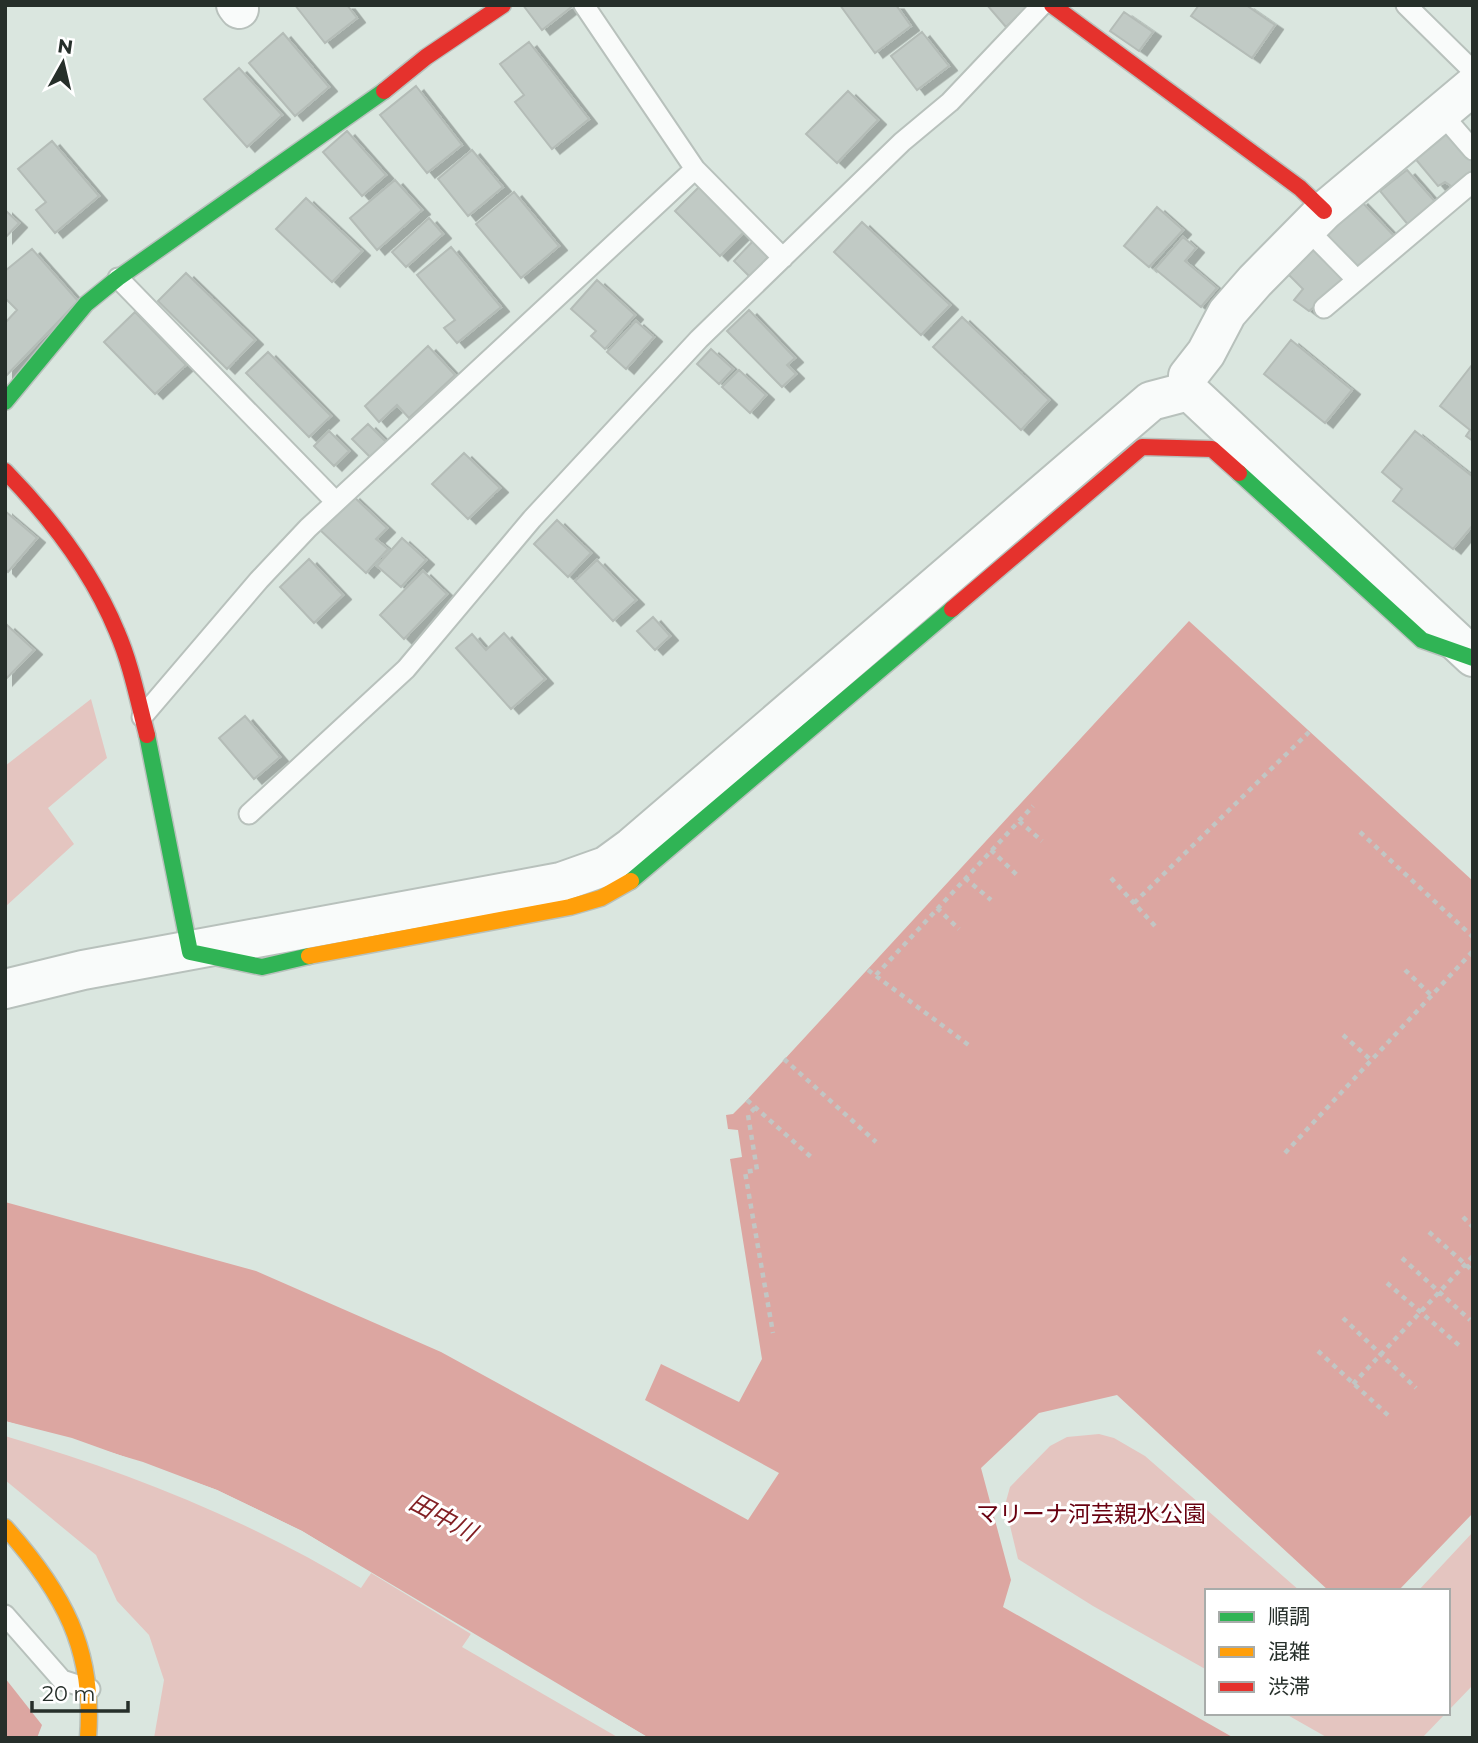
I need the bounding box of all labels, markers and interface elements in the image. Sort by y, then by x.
north arrow [28,28,98,98]
text: N [56,34,75,59]
water label: 田中川 [404,1487,484,1548]
park label: マリーナ河芸親水公園 [976,1500,1206,1528]
legend [1205,1589,1450,1715]
text: 順調 [1268,1604,1310,1629]
text: 混雑 [1268,1639,1310,1664]
scale bar [32,1670,128,1714]
text: 渋滞 [1268,1674,1310,1699]
text: 20 m [42,1681,96,1706]

